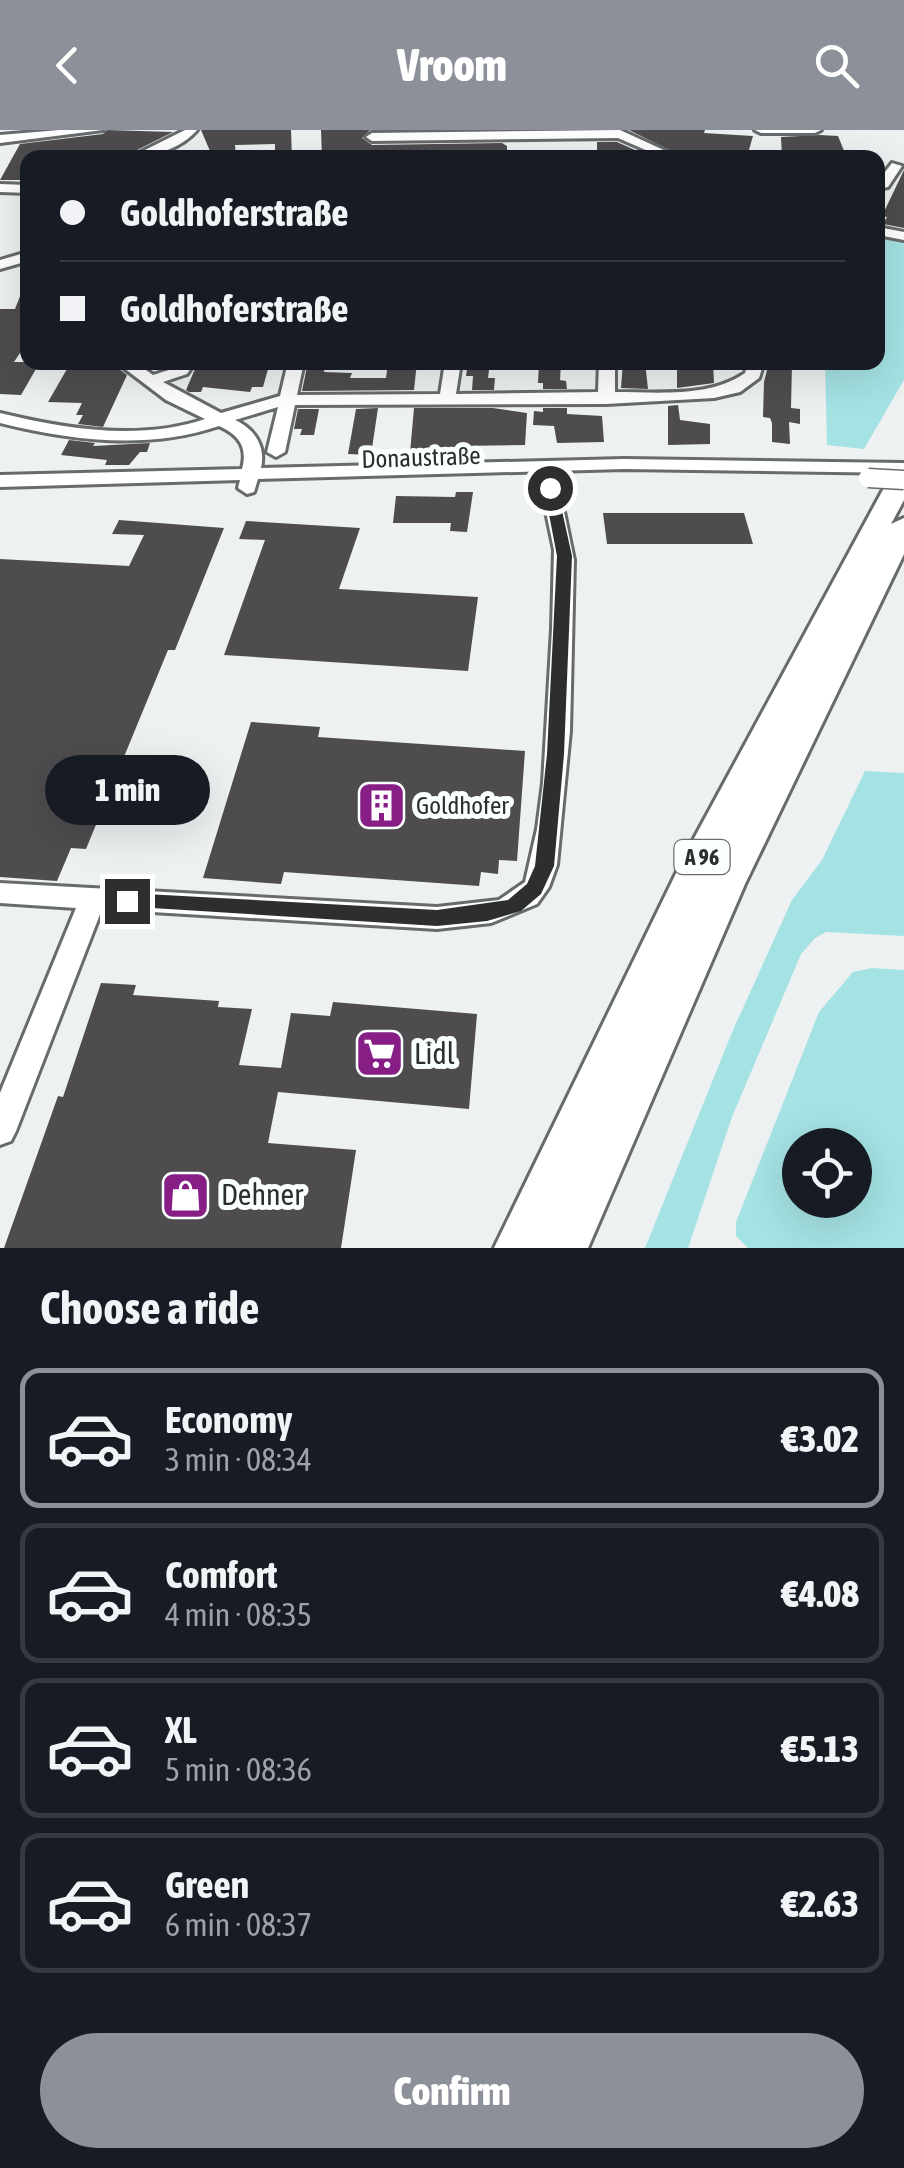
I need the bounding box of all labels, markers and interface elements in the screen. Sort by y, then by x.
icon: back [40,38,95,93]
icon: search [809,38,864,93]
text: Vroom [397,39,507,91]
text: Goldhoferstraße [120,191,349,234]
text: Goldhoferstraße [120,287,349,330]
street label: Donaustraße [361,441,481,473]
route start [528,466,573,511]
callout: 1 min [44,756,210,826]
text: 1 min [95,771,160,808]
building icon: Goldhofer [355,779,407,831]
place label: Goldhofer [416,791,509,819]
road number: A 96 [674,840,730,874]
route end [105,879,150,924]
supermarket icon: Lidl [353,1028,405,1080]
place label: Lidl [414,1036,455,1070]
map controls [782,1128,872,1218]
button: locate [782,1128,872,1218]
shop icon: Dehner [160,1169,212,1221]
place label: Dehner [221,1177,304,1211]
text: Choose a ride [40,1282,259,1334]
icon: car [45,1393,135,1483]
text: Economy [165,1398,292,1441]
text: €3.02 [782,1417,859,1460]
text: 3 min · 08:34 [165,1441,312,1478]
icon: car [45,1548,135,1638]
text: Comfort [165,1553,277,1596]
text: €4.08 [782,1572,859,1615]
text: 4 min · 08:35 [165,1596,312,1633]
icon: car [45,1703,135,1793]
text: XL [165,1708,197,1751]
text: €5.13 [782,1727,859,1770]
text: 5 min · 08:36 [165,1751,312,1788]
icon: car [45,1858,135,1948]
text: Green [165,1863,249,1906]
text: €2.63 [782,1882,859,1925]
text: 6 min · 08:37 [165,1906,312,1943]
button: Confirm [40,2033,864,2148]

